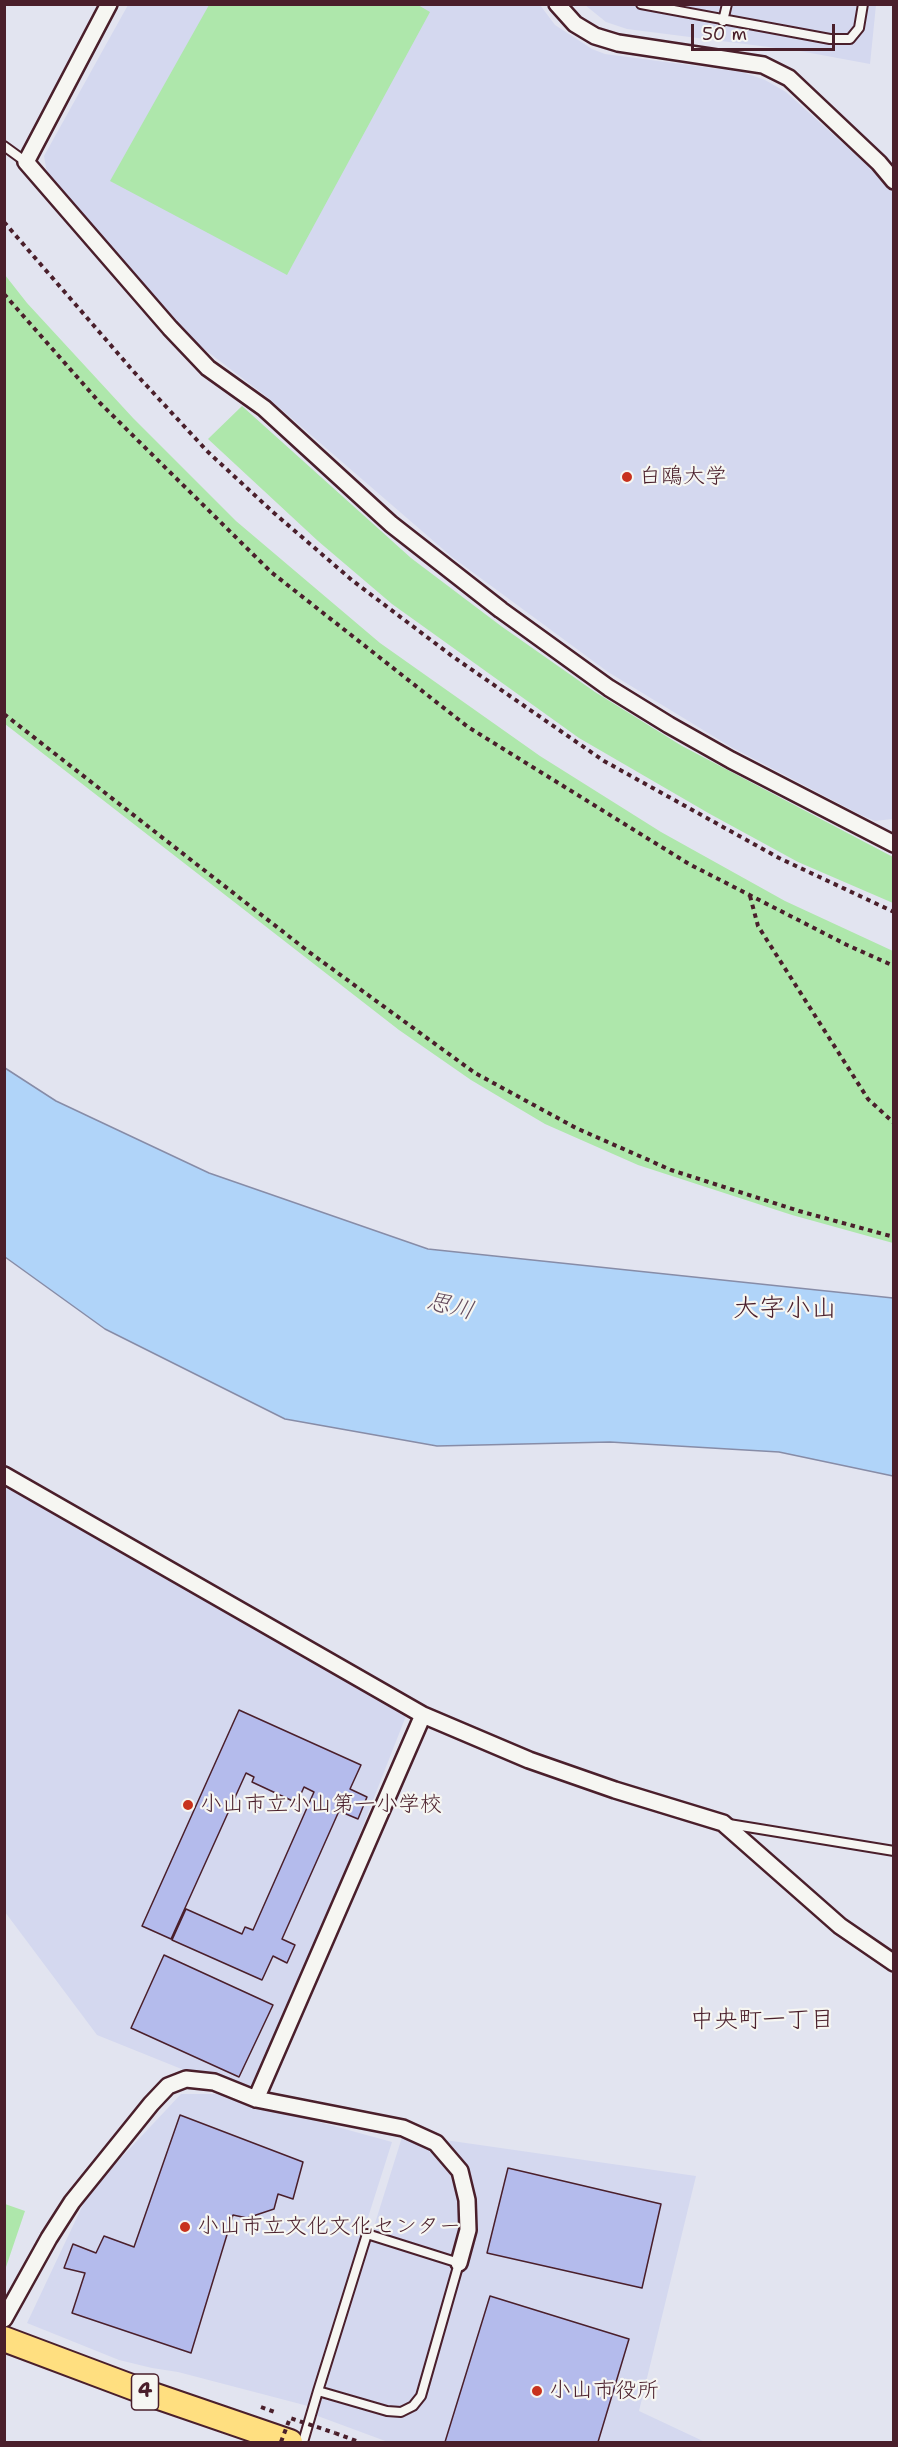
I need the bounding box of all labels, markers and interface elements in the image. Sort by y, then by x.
scale bar [694,12,838,50]
text: 50 m [702,22,747,46]
place label: 白鴎大学 [639,464,727,490]
marker: 白鴎大学 [620,470,634,484]
water label: 思川 [423,1287,477,1327]
district label: 大字小山 [733,1293,837,1325]
place label: 小山市立小山第一小学校 [200,1792,442,1818]
marker: 小山市立小山第一小学校 [181,1798,195,1812]
district label: 中央町一丁目 [690,2007,834,2035]
place label: 小山市立文化文化センター [197,2214,461,2240]
marker: 小山市立文化文化センター [178,2220,192,2234]
road number: 4 [132,2374,158,2410]
place label: 小山市役所 [549,2378,659,2404]
marker: 小山市役所 [530,2384,544,2398]

